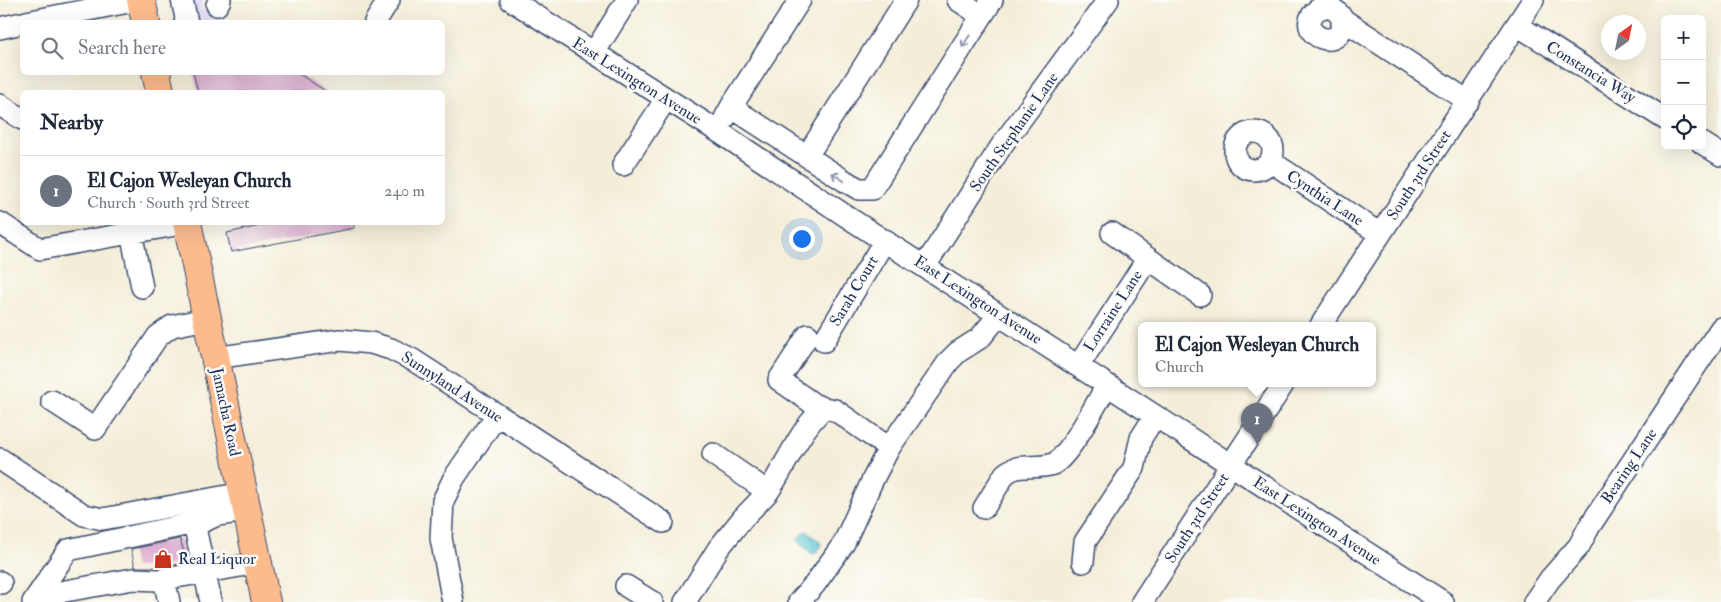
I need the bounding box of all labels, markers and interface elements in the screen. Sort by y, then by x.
north arrow [1601,15,1646,60]
map controls [1661,15,1706,150]
button: + [1661,15,1706,60]
search box [20,20,445,75]
street label: East Lexington Avenue [569,33,706,129]
icon: search [38,34,66,62]
one-way arrow [961,34,971,48]
text: Search here [78,36,166,60]
street label: Constancia Way [1542,36,1640,108]
button: − [1661,60,1706,105]
street label: South Stephanie Lane [965,68,1064,196]
button: locate [1661,105,1706,150]
text: Nearby [40,109,103,136]
street label: South 3rd Street [1382,126,1456,224]
street label: Cynthia Lane [1283,166,1367,230]
text: El Cajon Wesleyan Church [87,169,291,193]
one-way arrow [831,171,845,182]
text: 1 [53,181,59,201]
text: 240 m [384,181,425,201]
text: Church · South 3rd Street [87,193,249,213]
your location [789,226,815,252]
street label: East Lexington Avenue [910,251,1046,349]
street label: Sarah Court [825,252,883,330]
street label: Lorraine Lane [1079,266,1147,356]
popup [1138,322,1376,387]
text: El Cajon Wesleyan Church [1155,333,1359,357]
street label: Sunnyland Avenue [398,347,507,427]
text: Church [1155,357,1204,377]
street label: Jamacha Road [206,365,245,458]
pin: 1 [1241,403,1273,444]
street label: Bearing Lane [1597,424,1662,507]
street label: South 3rd Street [1160,469,1234,567]
street label: East Lexington Avenue [1249,472,1385,570]
shop icon: Real Liquor [152,548,174,570]
place label: Real Liquor [178,549,256,569]

